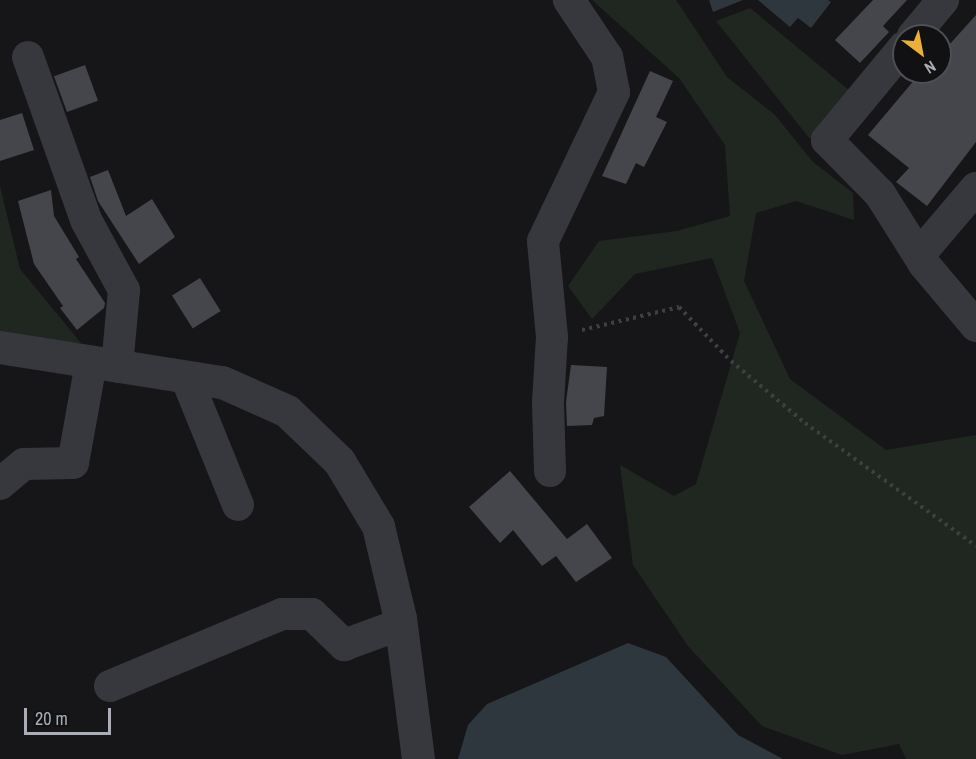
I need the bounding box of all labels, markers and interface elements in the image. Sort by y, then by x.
north arrow [892,24,952,84]
text: N [921,56,940,79]
scale bar [27,696,114,734]
text: 20 m [35,706,68,731]

